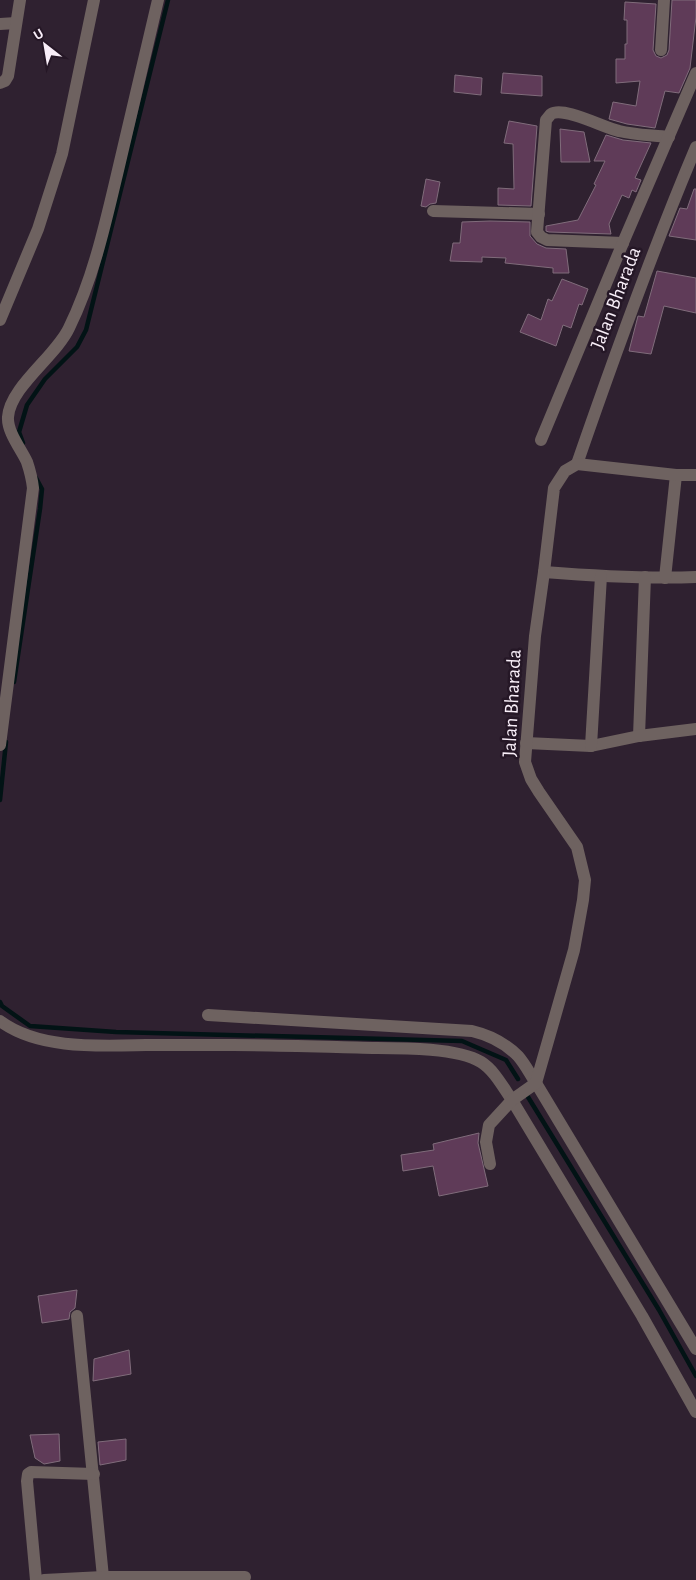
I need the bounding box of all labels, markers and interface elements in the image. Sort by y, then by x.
north arrow [20,20,70,70]
text: U [31,26,46,43]
street label: Jalan Bharada [587,244,645,352]
street label: Jalan Bharada [499,649,525,757]

